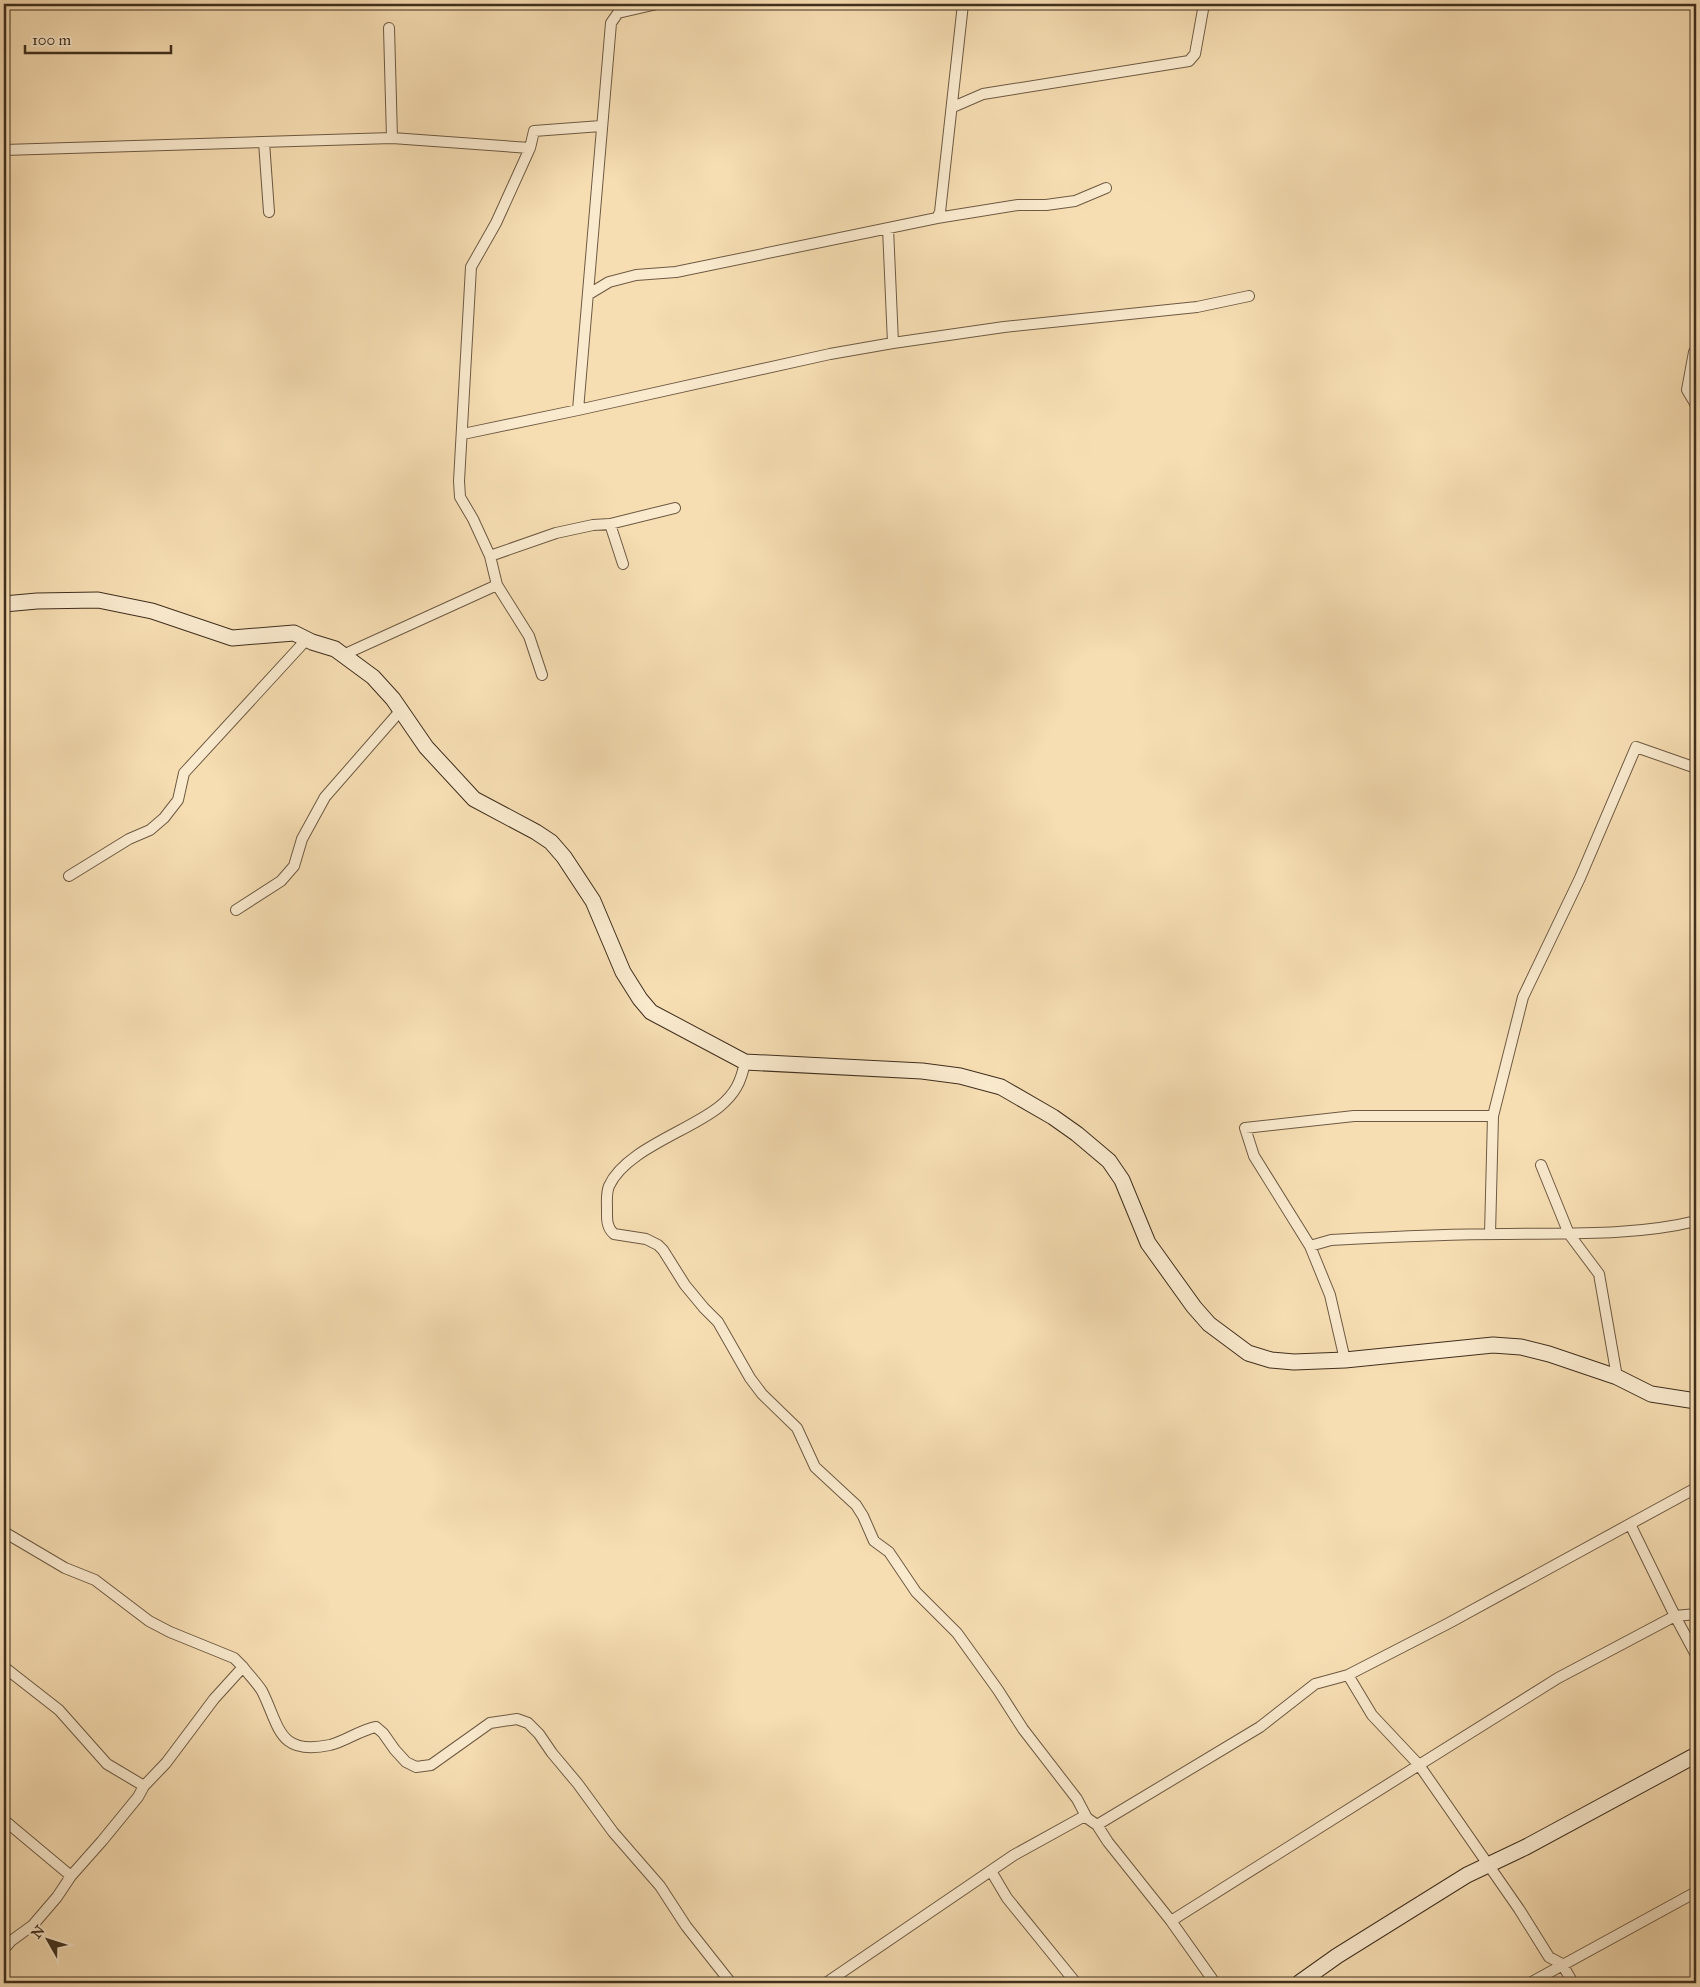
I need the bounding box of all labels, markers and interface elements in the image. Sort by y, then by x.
scale bar [25,22,171,54]
text: 100 m [32,31,72,49]
north arrow [22,1914,72,1964]
text: N [28,1922,49,1942]

